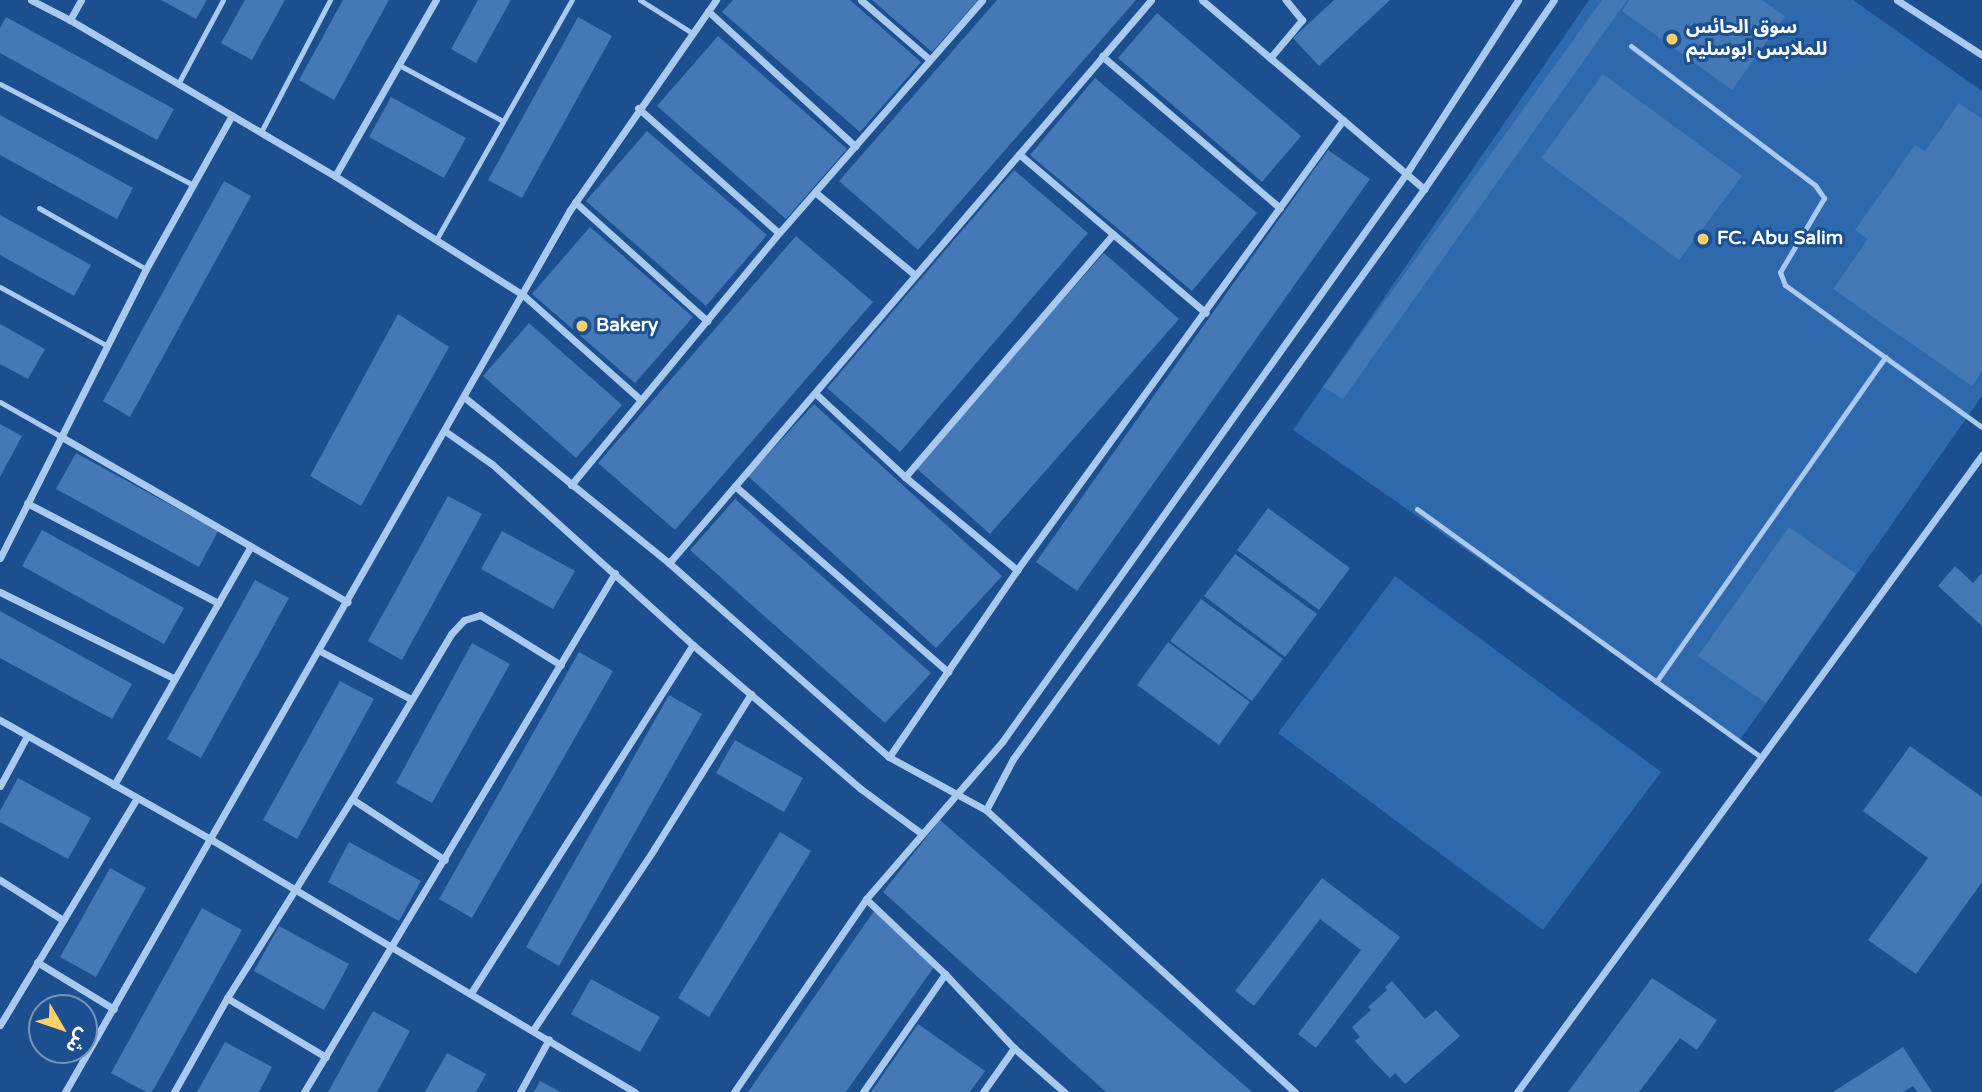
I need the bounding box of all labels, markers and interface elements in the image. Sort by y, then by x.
place label: سوق الحائس للملابس ابوسليم [1686,17,1827,61]
marker: سوق الحائس للملابس ابوسليم [1664,31,1680,47]
place label: FC. Abu Salim [1717,228,1843,250]
marker: FC. Abu Salim [1695,231,1711,247]
place label: Bakery [596,315,658,337]
marker: Bakery [574,318,590,334]
north arrow [28,994,98,1064]
text: ش [61,1024,95,1058]

